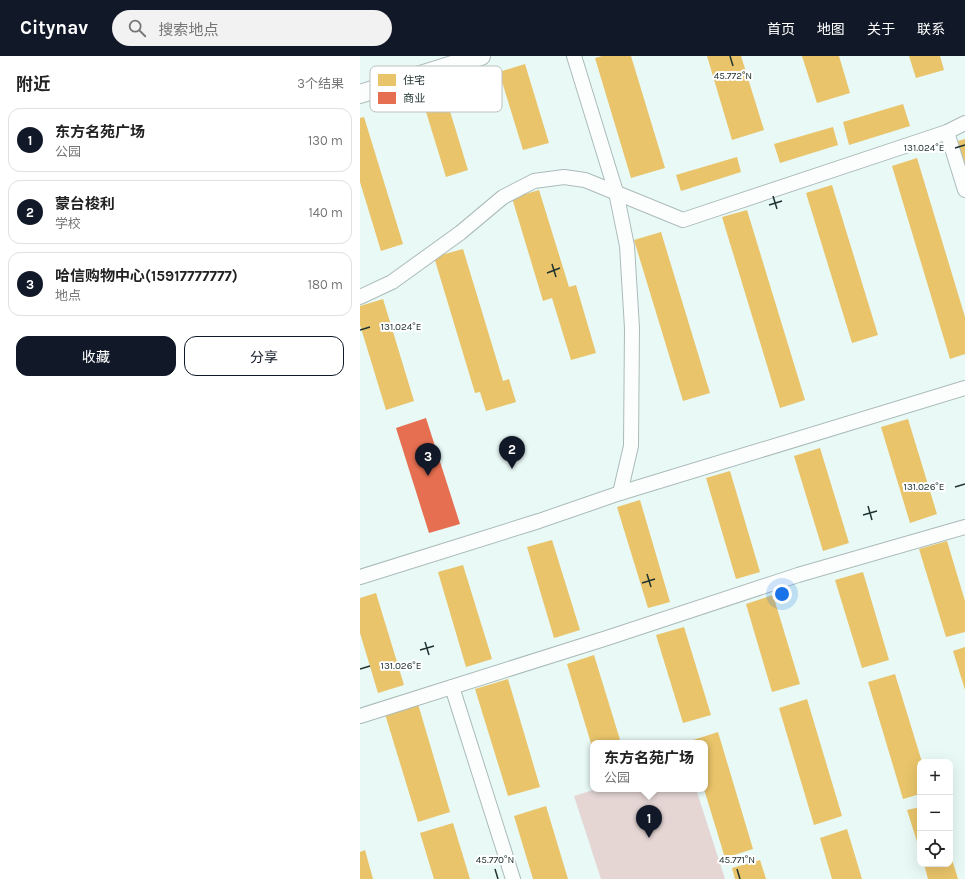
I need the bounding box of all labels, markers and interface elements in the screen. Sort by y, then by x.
search box [112,10,392,46]
text: Citynav [20,17,88,39]
icon: search [126,17,148,39]
text: 搜索地点 [158,21,218,39]
text: 首页 [767,21,795,38]
text: 地图 [817,21,845,38]
text: 关于 [867,21,895,38]
text: 联系 [917,21,945,38]
legend [370,66,502,112]
text: 45.772°N [714,70,752,82]
text: 附近 [16,74,50,94]
text: 住宅 [403,74,425,87]
text: 3个结果 [297,76,344,91]
text: 商业 [403,92,425,105]
text: 东方名苑广场 [55,123,145,141]
text: 1 [28,133,32,148]
text: 130 m [308,133,343,148]
text: 131.024°E [904,142,944,154]
text: 公园 [55,144,81,159]
text: 蒙台梭利 [55,195,115,213]
text: 2 [26,205,34,220]
text: 140 m [308,205,343,220]
text: 学校 [55,216,81,231]
text: 哈信购物中心(15917777777) [55,267,238,285]
text: 3 [26,277,34,292]
text: 180 m [308,277,343,292]
text: 地点 [55,288,81,303]
text: 131.024°E [381,321,421,333]
button: 收藏 [16,336,176,376]
button: 分享 [184,336,344,376]
pin: 2 [499,436,525,469]
pin: 3 [415,443,441,476]
text: 131.026°E [904,481,944,493]
your location [772,584,792,604]
text: 131.026°E [381,660,421,672]
popup [590,740,708,792]
text: 东方名苑广场 [604,749,694,767]
map controls [917,759,953,867]
button: + [917,759,953,795]
text: 公园 [604,770,630,785]
button: − [917,795,953,831]
pin: 1 [636,805,662,838]
button: locate [917,831,953,867]
text: 45.770°N [476,854,514,866]
text: 45.771°N [719,854,755,866]

